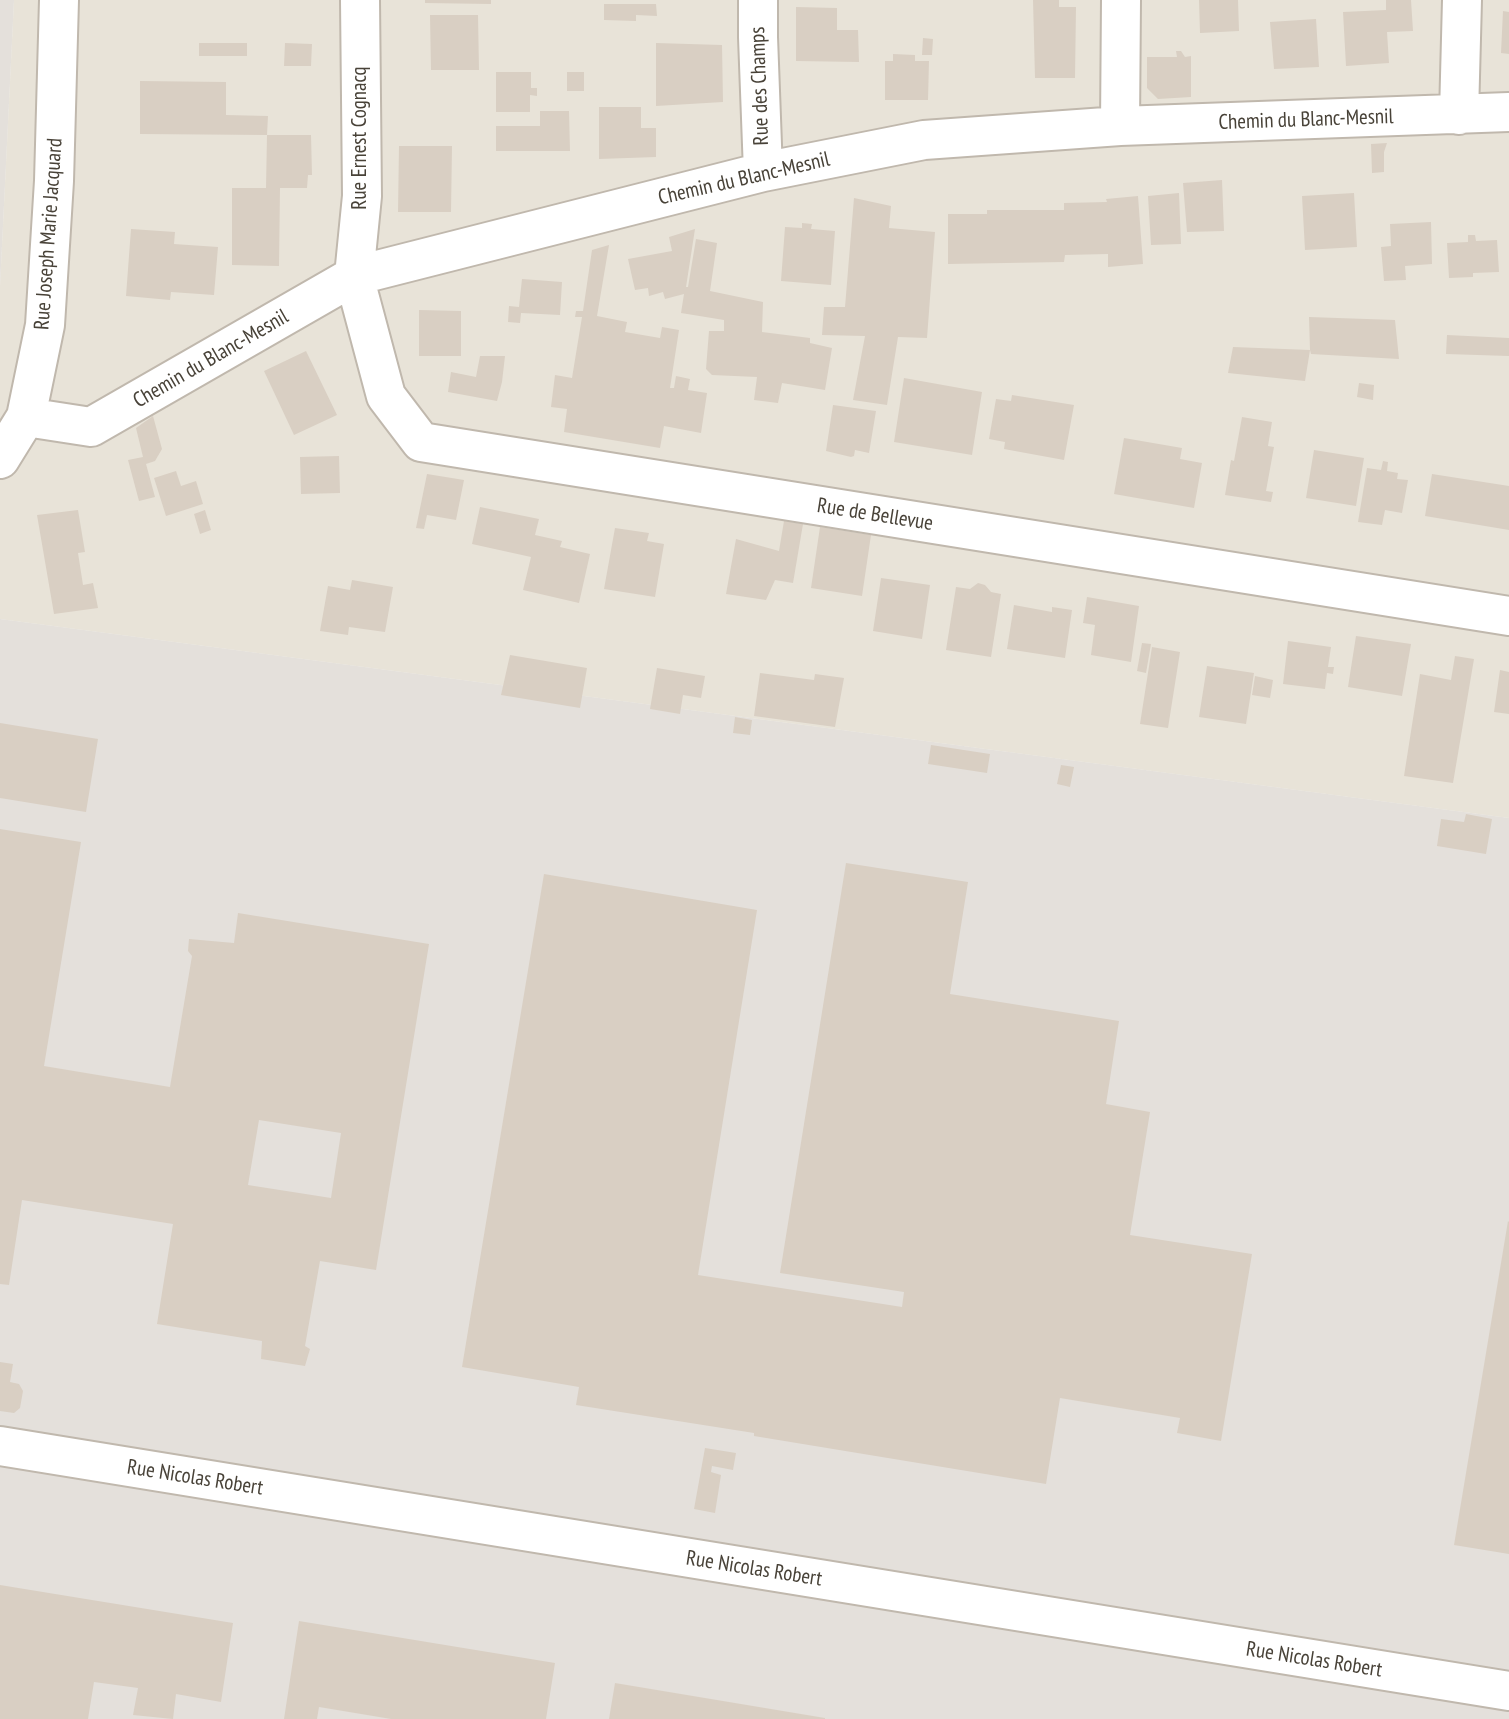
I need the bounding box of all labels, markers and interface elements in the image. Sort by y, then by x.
street label: Rue des Champs [745,26,775,146]
street label: Rue Ernest Cognacq [347,66,373,210]
street label: Chemin du Blanc-Mesnil [1218,104,1394,136]
street label: Rue Joseph Marie Jacquard [30,137,68,331]
street label: Chemin du Blanc-Mesnil [656,147,832,211]
street label: Chemin du Blanc-Mesnil [129,304,293,414]
street label: Rue de Bellevue [815,493,935,537]
street label: Rue Nicolas Robert [125,1455,265,1501]
street label: Rue Nicolas Robert [684,1546,824,1592]
street label: Rue Nicolas Robert [1244,1637,1384,1683]

